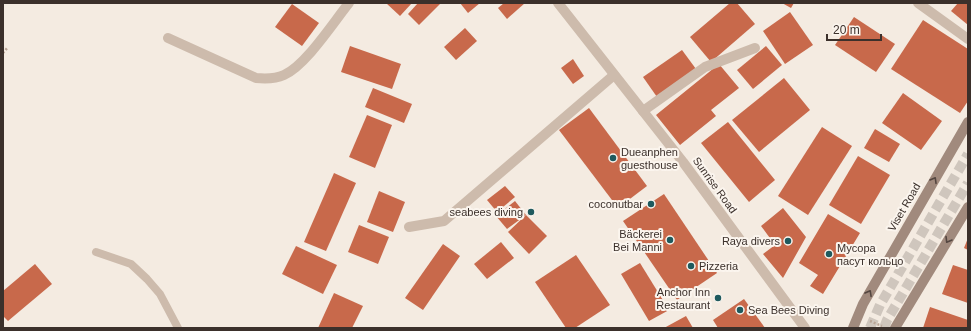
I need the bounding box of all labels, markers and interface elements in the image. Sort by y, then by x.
scale bar [827,16,881,42]
text: 20 m [833,23,860,37]
place label: Dueanphen guesthouse [621,146,678,171]
marker: Dueanphen guesthouse [608,153,618,163]
street label: Sunrise Road [691,155,739,215]
one-way arrow [929,177,937,184]
street label: Viset Road [885,181,923,233]
place label: coconutbar [589,198,643,210]
marker: coconutbar [646,199,656,209]
place label: seabees diving [450,206,523,218]
marker: seabees diving [526,207,536,217]
place label: Bäckerei Bei Manni [613,228,662,253]
marker: Bäckerei Bei Manni [665,235,675,245]
place label: Raya divers [722,235,780,247]
marker: Raya divers [783,236,793,246]
one-way arrow [945,236,952,243]
place label: Мусора пасут кольцо [837,242,903,267]
marker: Мусора пасут кольцо [824,249,834,259]
place label: Pizzeria [699,260,739,272]
marker: Pizzeria [686,261,696,271]
place label: Anchor Inn Restaurant [656,286,710,311]
one-way arrow [865,289,872,297]
marker: Anchor Inn Restaurant [713,293,723,303]
place label: Sea Bees Diving [748,304,829,316]
marker: Sea Bees Diving [735,305,745,315]

